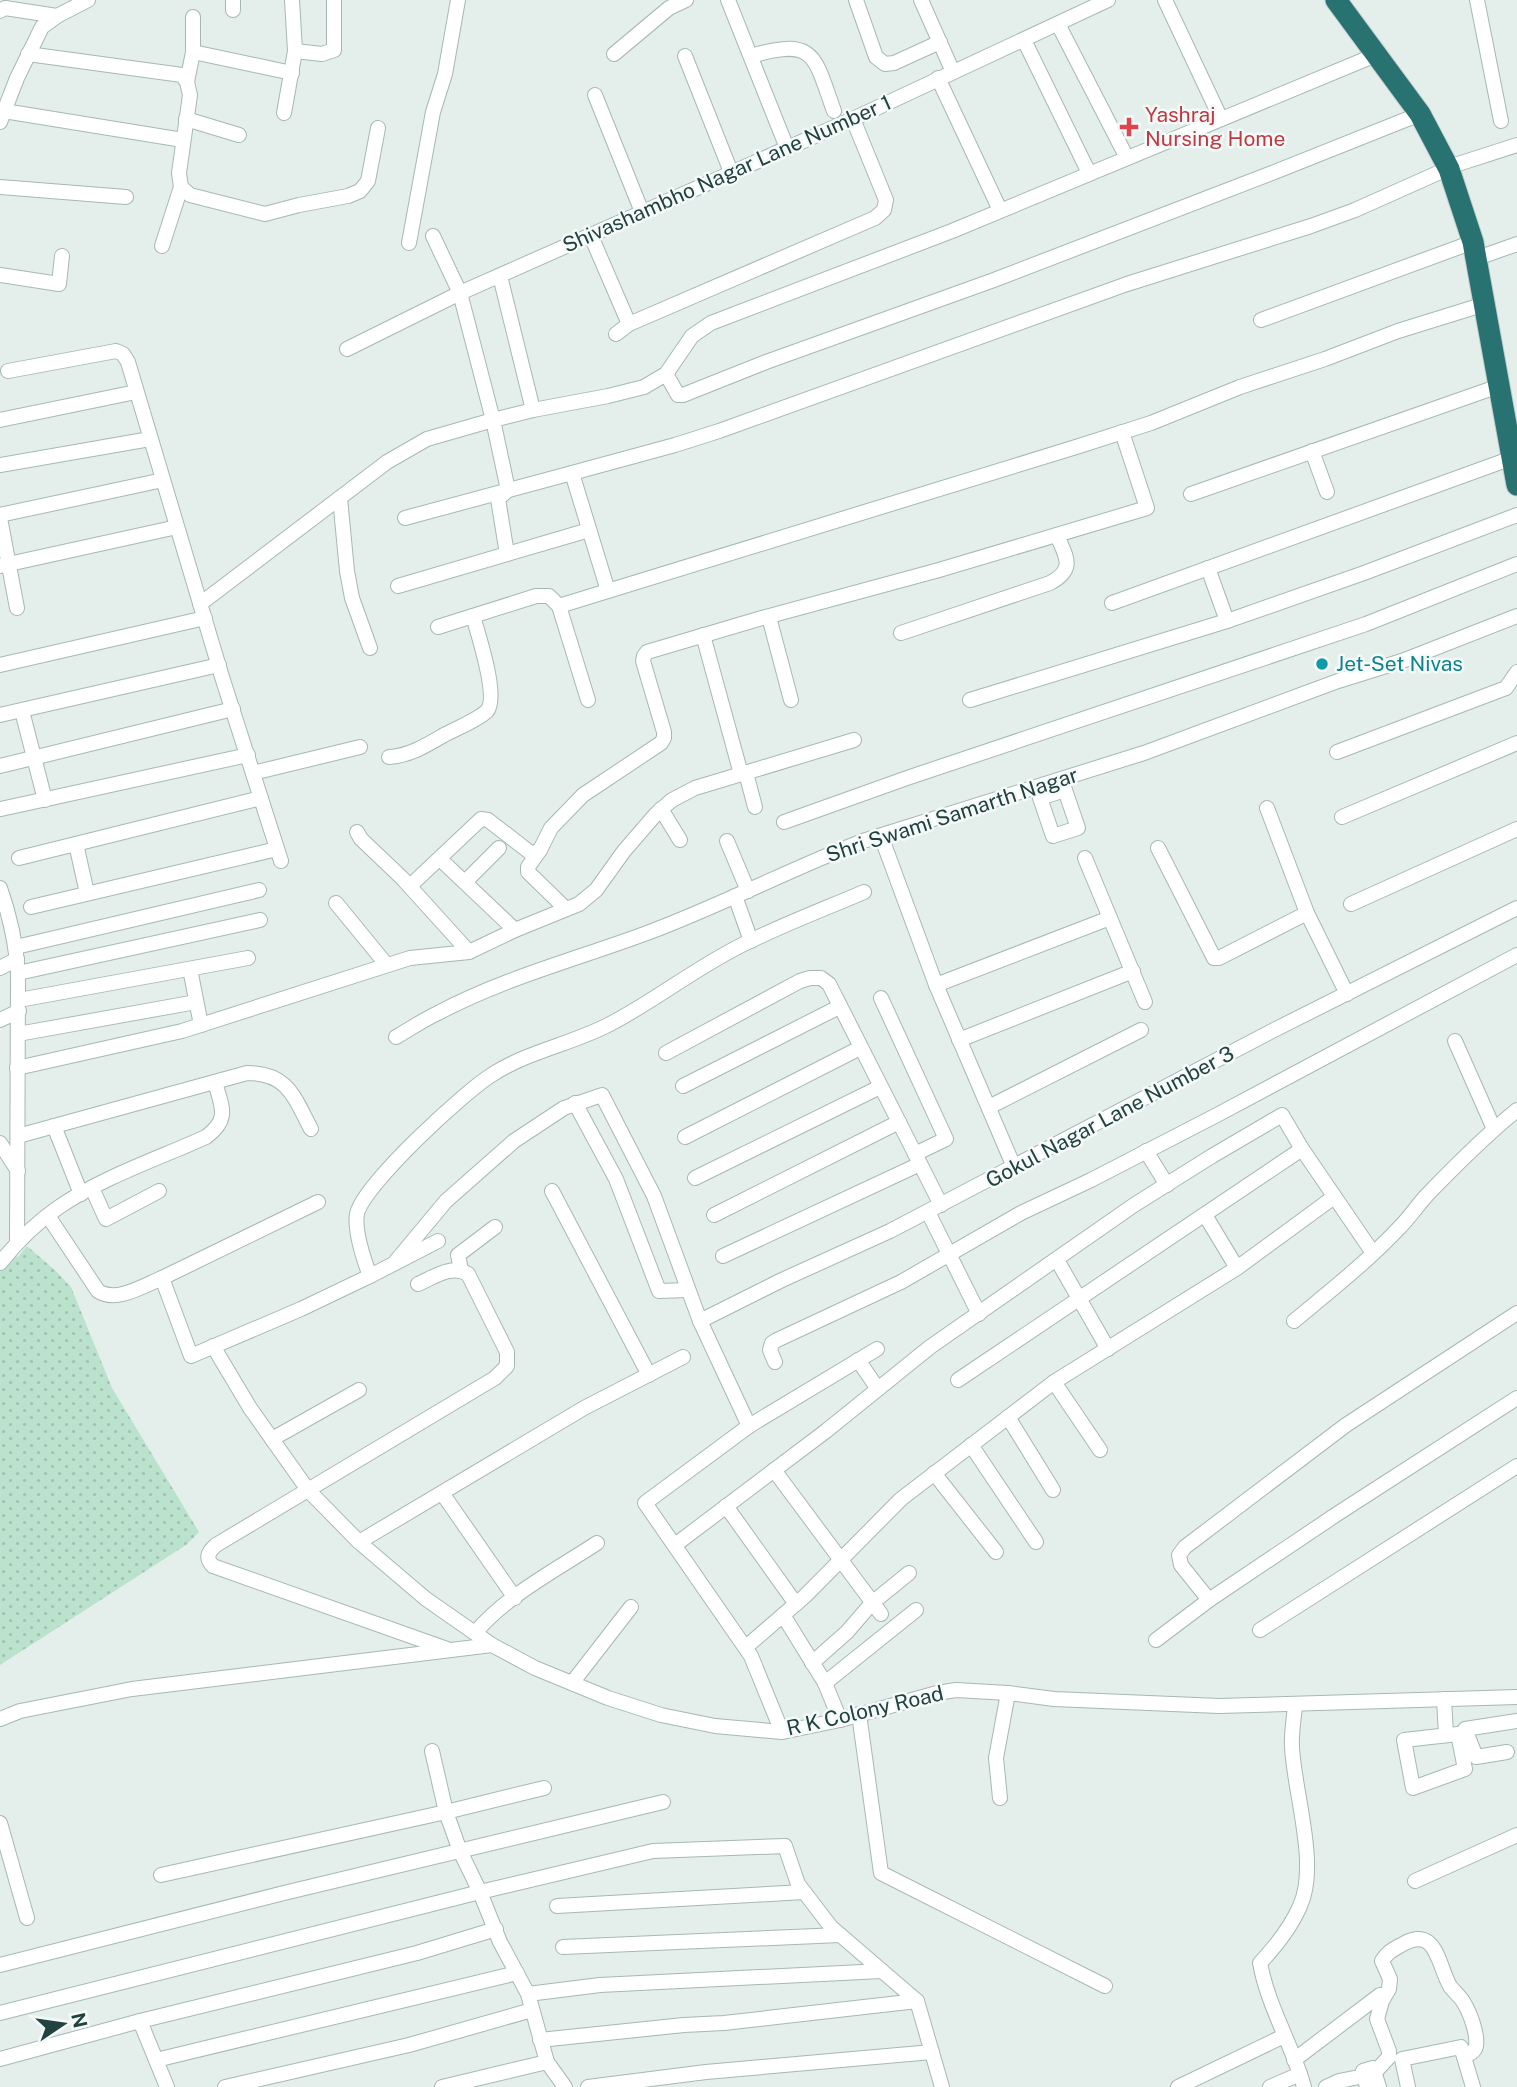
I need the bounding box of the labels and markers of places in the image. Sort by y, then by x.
place label: Yashraj Nursing Home [1145,102,1285,151]
marker: Yashraj Nursing Home [1119,117,1139,137]
place label: Jet-Set Nivas [1336,651,1463,676]
marker: Jet-Set Nivas [1314,656,1330,672]

